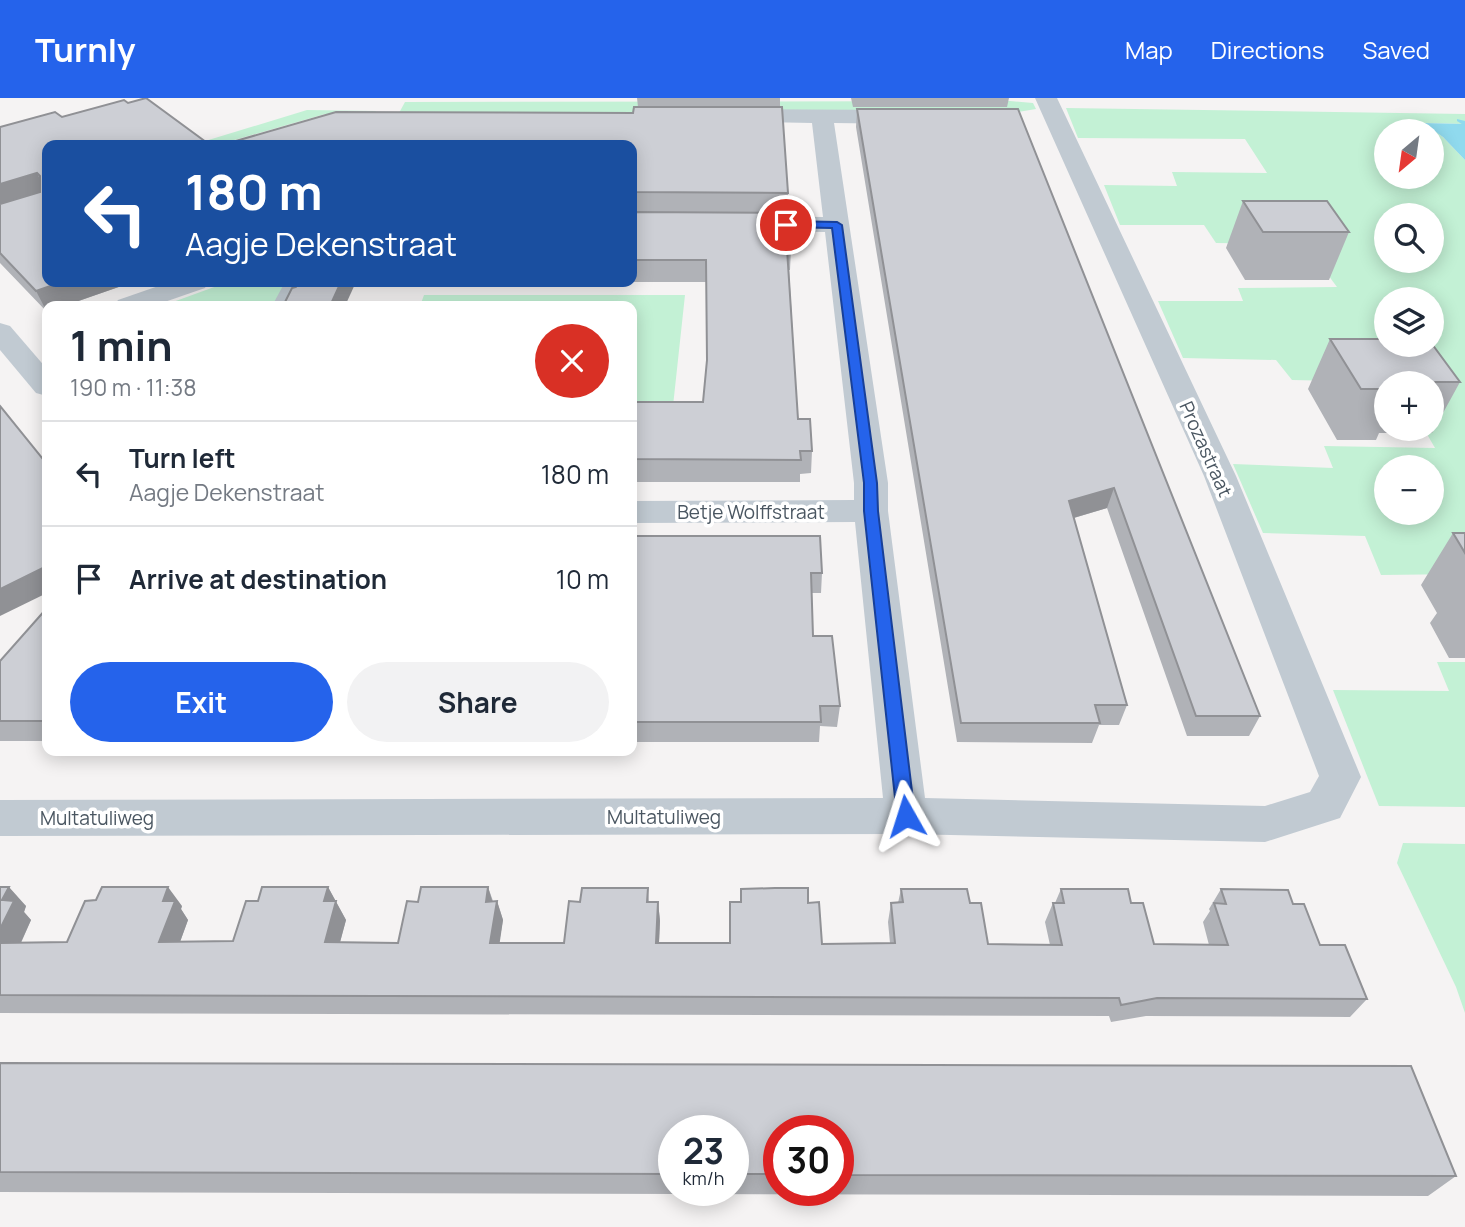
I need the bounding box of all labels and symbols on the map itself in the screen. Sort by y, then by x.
north arrow [1374,119,1444,189]
pin [756,195,816,255]
street label: Prozastraat [1173,397,1239,501]
street label: Betje Wolffstraat [677,499,825,525]
position arrow [869,779,943,853]
street label: Multatuliweg [607,804,721,830]
street label: Multatuliweg [40,805,154,831]
speed limit sign: 30 [763,1115,854,1206]

